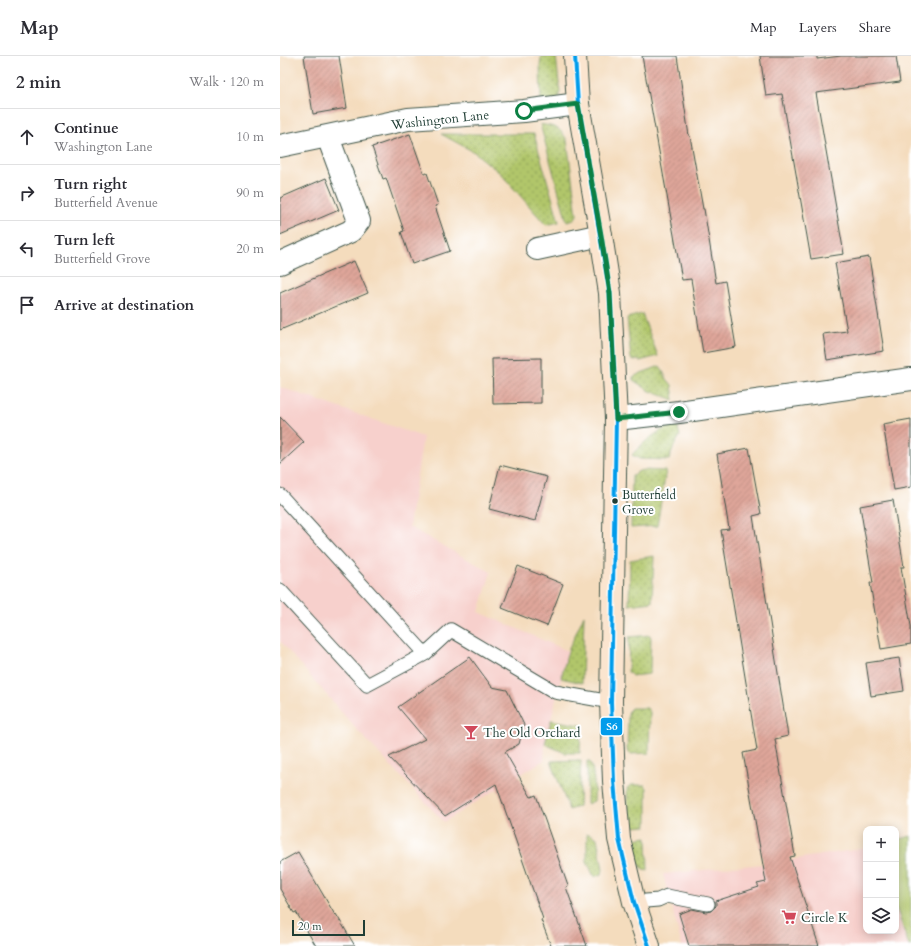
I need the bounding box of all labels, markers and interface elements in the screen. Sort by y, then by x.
text: Map [20,15,59,41]
text: Map [750,18,777,37]
text: Layers [799,18,837,37]
text: Share [859,18,891,37]
text: 2 min [16,71,61,94]
text: Walk · 120 m [189,73,264,91]
route start [515,102,533,120]
street label: Washington Lane [389,106,490,134]
text: Continue [54,118,119,138]
icon: ahead [16,126,38,148]
text: 10 m [236,128,264,146]
text: Washington Lane [54,138,153,156]
text: Turn right [54,174,127,194]
icon: right [16,182,38,204]
text: 90 m [236,184,264,202]
text: Butterfield Avenue [54,194,158,212]
text: Turn left [54,230,115,250]
icon: left [16,238,38,260]
text: 20 m [236,240,264,258]
text: Butterfield Grove [54,250,150,268]
icon: arrive [16,294,38,316]
text: Arrive at destination [54,295,194,315]
route end [670,403,688,421]
place label: Butterfield Grove [622,487,676,518]
marker: Butterfield Grove [610,496,620,506]
line badge: S6 [600,717,623,736]
text: S6 [606,719,618,734]
bar icon: The Old Orchard [462,723,480,741]
place label: The Old Orchard [483,724,580,742]
map controls [863,826,899,934]
button: + [863,826,899,862]
button: − [863,862,899,898]
button: layers [863,898,899,934]
supermarket icon: Circle K [780,908,798,926]
place label: Circle K [801,909,848,927]
scale bar [292,918,365,937]
text: 20 m [298,919,322,934]

